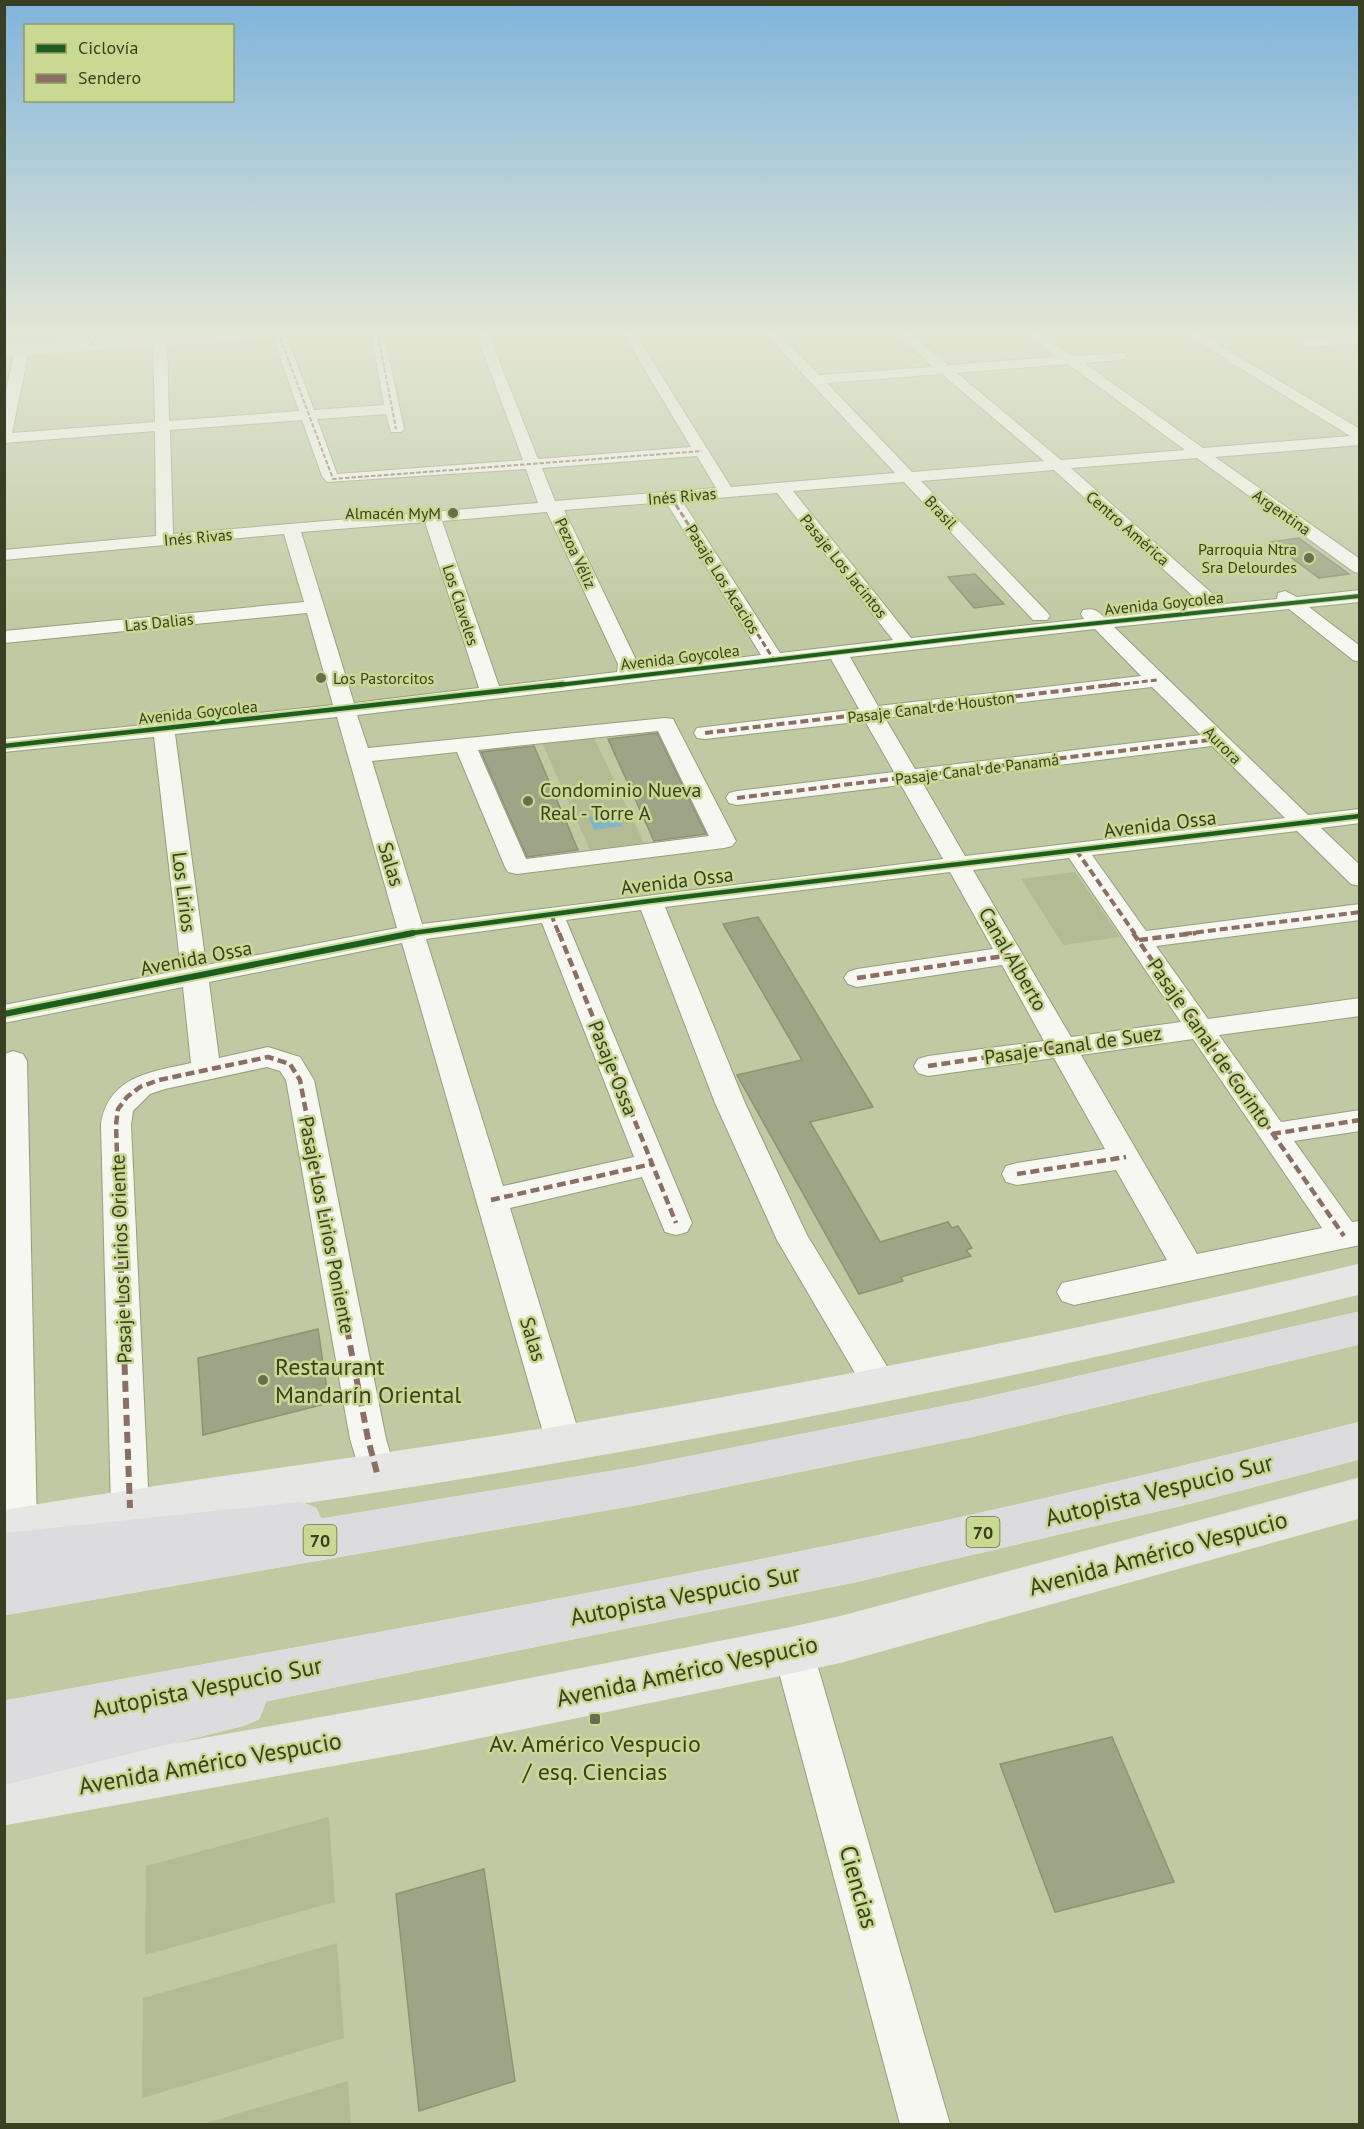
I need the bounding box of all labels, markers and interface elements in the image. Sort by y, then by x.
legend [24,24,234,102]
text: Ciclovía [78,36,138,59]
text: Sendero [78,66,141,89]
street label: Inés Rivas [647,483,717,509]
street label: Argentina [1249,485,1315,539]
street label: Centro América [1082,486,1174,570]
street label: Brasil [921,491,962,533]
place label: Almacén MyM [345,503,441,523]
marker: Almacén MyM [446,506,460,520]
street label: Pasaje Los Jacintos [796,510,892,622]
street label: Pezoa Véliz [551,514,601,592]
street label: Pasaje Los Acacios [681,521,765,638]
street label: Inés Rivas [163,524,233,550]
place label: Parroquia Ntra Sra Delourdes [1198,539,1297,577]
marker: Parroquia Ntra Sra Delourdes [1302,551,1316,565]
street label: Los Claveles [439,562,484,648]
street label: Avenida Goycolea [1103,587,1225,619]
street label: Las Dalias [124,608,195,636]
street label: Avenida Goycolea [619,640,741,674]
place label: Los Pastorcitos [333,668,435,688]
marker: Los Pastorcitos [314,671,328,685]
street label: Pasaje Canal de Houston [846,687,1016,727]
street label: Avenida Goycolea [137,696,259,728]
street label: Aurora [1200,722,1246,768]
street label: Pasaje Canal de Panamá [894,749,1060,789]
place label: Condominio Nueva Real - Torre A [540,777,701,826]
marker: Condominio Nueva Real - Torre A [521,794,535,808]
street label: Avenida Ossa [1102,804,1218,844]
street label: Salas [372,839,410,889]
street label: Los Lirios [166,850,202,934]
street label: Avenida Ossa [619,861,735,901]
street label: Canal Alberto [973,902,1053,1016]
street label: Avenida Ossa [138,934,254,982]
street label: Pasaje Canal de Corinto [1142,953,1278,1133]
street label: Pasaje Ossa [582,1017,644,1119]
street label: Pasaje Canal de Suez [982,1020,1164,1070]
street label: Pasaje Los Lirios Poniente [293,1114,361,1336]
street label: Pasaje Los Lirios Oriente [104,1154,138,1364]
street label: Salas [514,1314,552,1364]
place label: Restaurant Mandarín Oriental [275,1351,461,1410]
marker: Restaurant Mandarín Oriental [256,1373,270,1387]
street label: Autopista Vespucio Sur [1042,1447,1276,1533]
street label: Avenida Américo Vespucio [1025,1504,1291,1602]
road number: 70 [966,1517,1000,1547]
road number: 70 [304,1525,336,1555]
street label: Autopista Vespucio Sur [567,1557,803,1633]
street label: Avenida Américo Vespucio [553,1628,821,1714]
street label: Autopista Vespucio Sur [89,1649,325,1725]
marker: Av. Américo Vespucio / esq. Ciencias [588,1712,602,1726]
street label: Avenida Américo Vespucio [76,1725,344,1801]
place label: Av. Américo Vespucio / esq. Ciencias [489,1728,701,1787]
street label: Ciencias [832,1842,886,1932]

